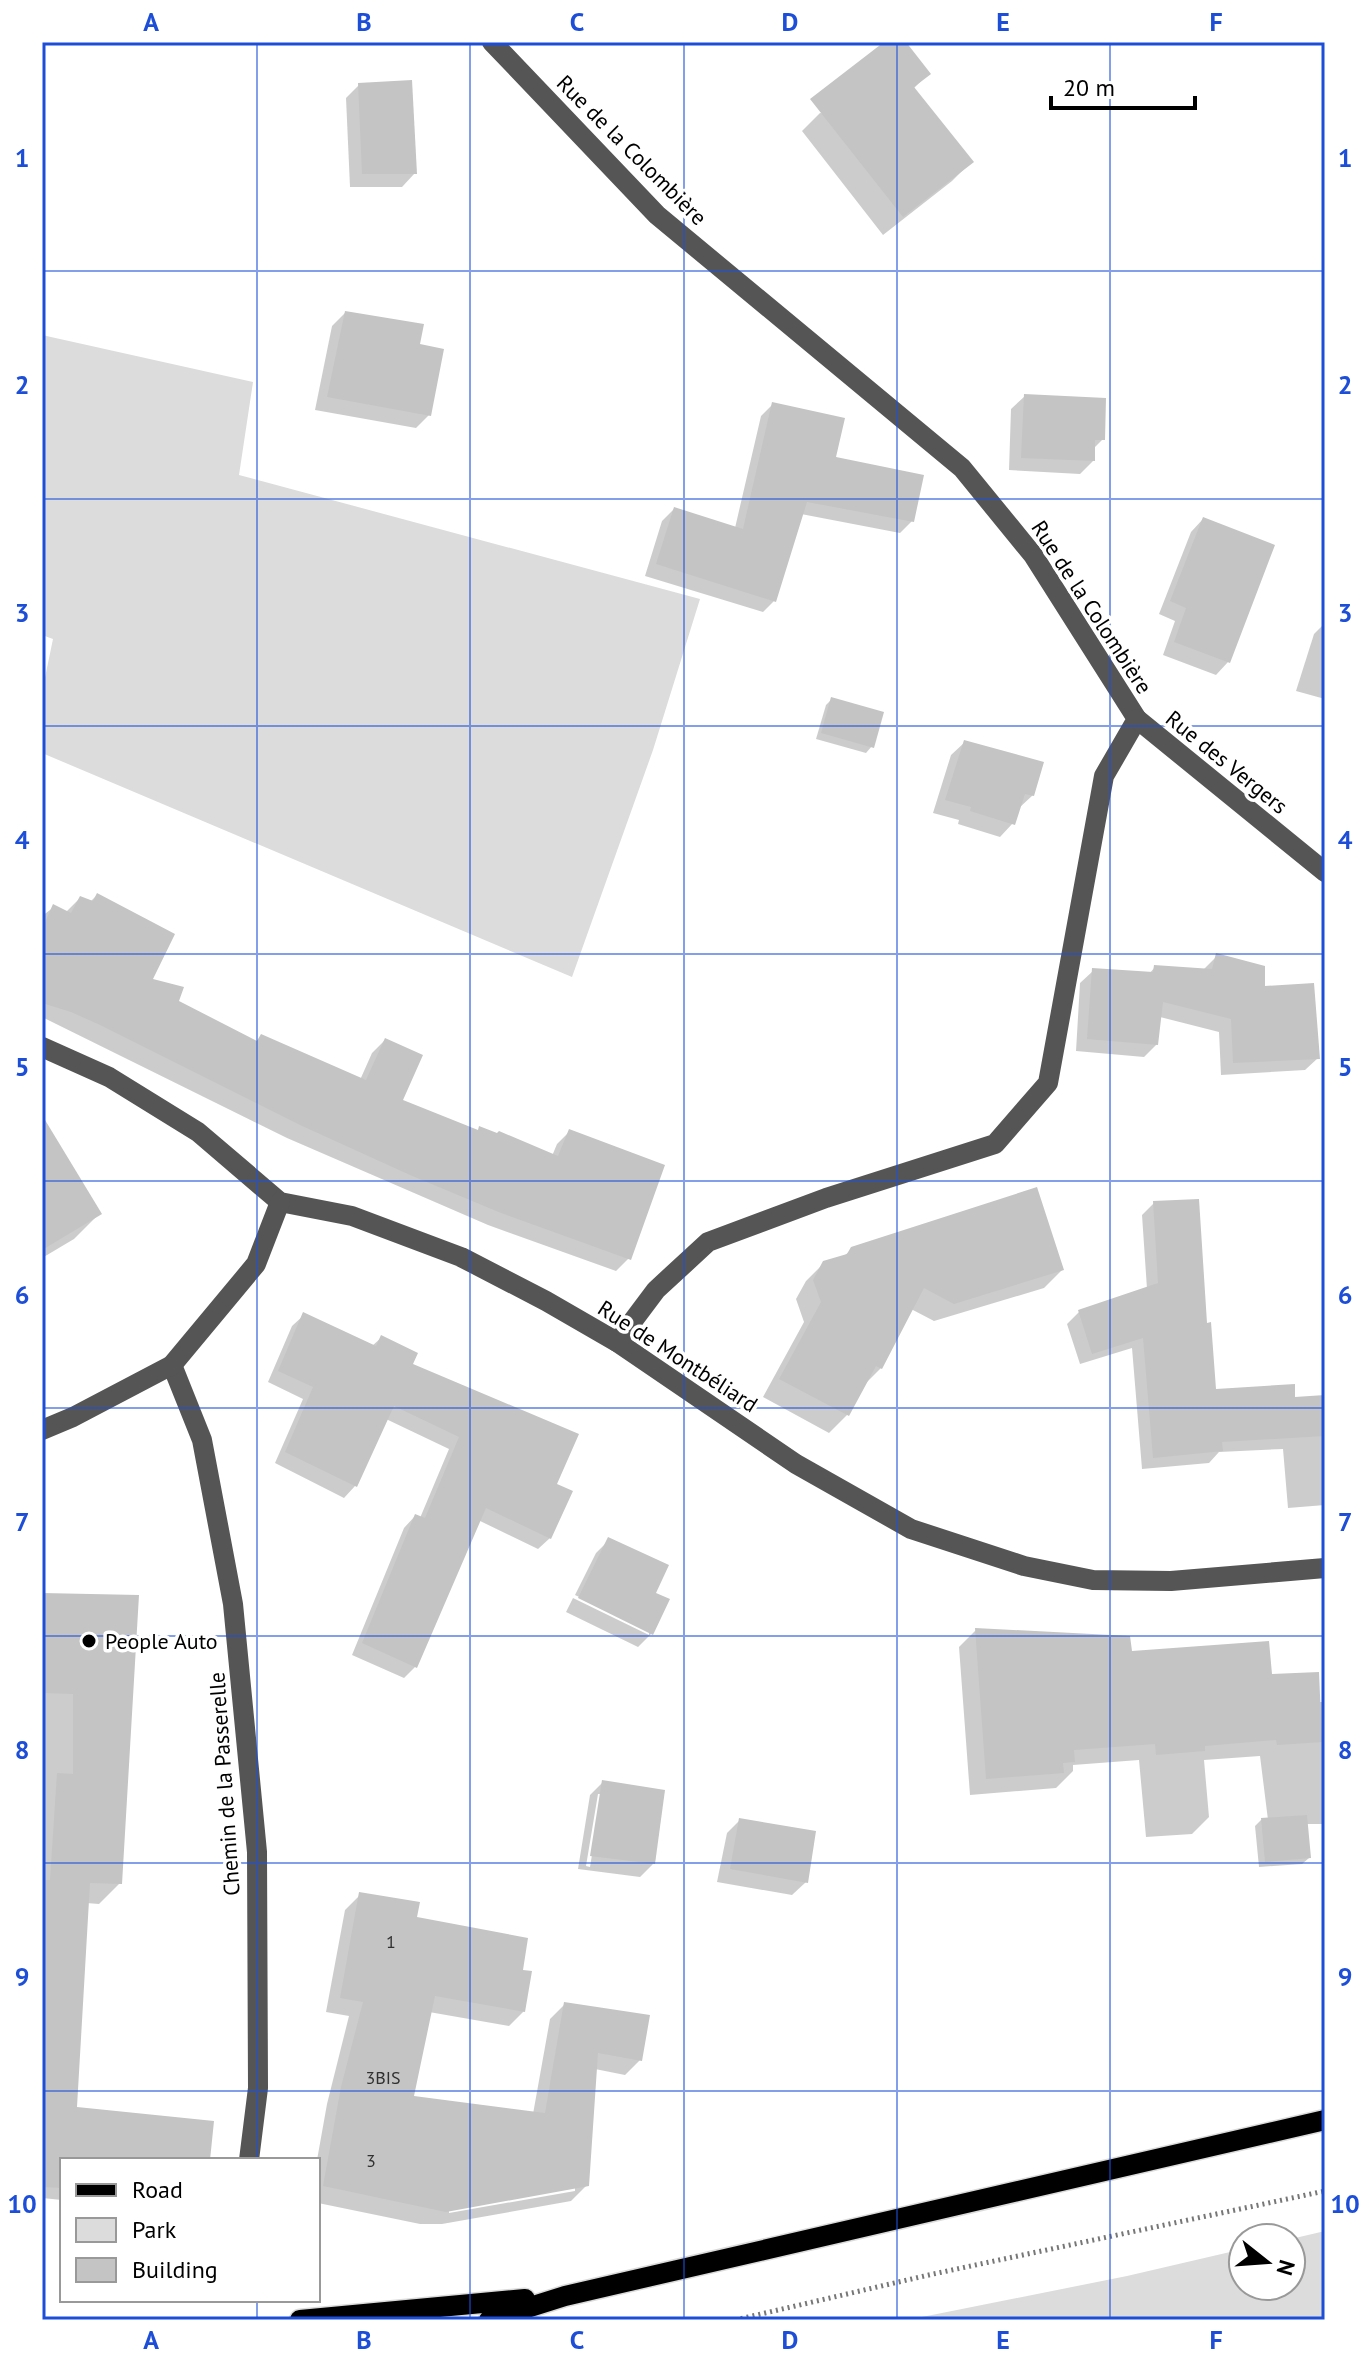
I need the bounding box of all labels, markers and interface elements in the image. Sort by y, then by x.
text: A [143,5,159,38]
text: B [356,5,372,38]
text: C [570,5,584,38]
text: D [782,5,798,38]
text: E [996,5,1010,38]
text: F [1209,5,1223,38]
scale bar [1051,60,1195,110]
street label: Rue de la Colombière [551,69,713,231]
text: 20 m [1063,72,1115,103]
text: 1 [15,141,29,174]
text: 1 [1338,141,1352,174]
text: 2 [15,368,29,401]
text: 2 [1338,368,1352,401]
street label: Rue de la Colombière [1025,515,1159,699]
text: 3 [15,596,29,629]
text: 3 [1338,596,1352,629]
street label: Rue des Vergers [1160,704,1294,820]
text: 4 [15,823,30,856]
text: 4 [1338,823,1353,856]
text: 5 [15,1050,29,1083]
text: 5 [1338,1050,1352,1083]
text: 6 [15,1278,29,1311]
text: 6 [1338,1278,1352,1311]
street label: Rue de Montbéliard [593,1294,763,1418]
text: 7 [15,1505,29,1538]
text: 7 [1338,1505,1352,1538]
place label: People Auto [105,1627,218,1655]
marker: People Auto [80,1632,98,1650]
street label: Chemin de la Passerelle [202,1671,246,1897]
text: 8 [15,1733,29,1766]
text: 8 [1338,1733,1352,1766]
house number: 1 [386,1930,396,1953]
text: 9 [15,1960,29,1993]
text: 9 [1338,1960,1352,1993]
house number: 3BIS [365,2066,401,2089]
house number: 3 [366,2149,376,2172]
legend [60,2158,320,2302]
text: Road [132,2174,183,2205]
text: 10 [7,2187,37,2220]
text: 10 [1330,2187,1360,2220]
text: Park [132,2214,177,2245]
north arrow [1227,2222,1307,2302]
text: Building [132,2254,218,2285]
text: N [1271,2257,1302,2279]
text: A [143,2323,159,2356]
text: B [356,2323,372,2356]
text: C [570,2323,584,2356]
text: D [782,2323,798,2356]
text: E [996,2323,1010,2356]
text: F [1209,2323,1223,2356]

